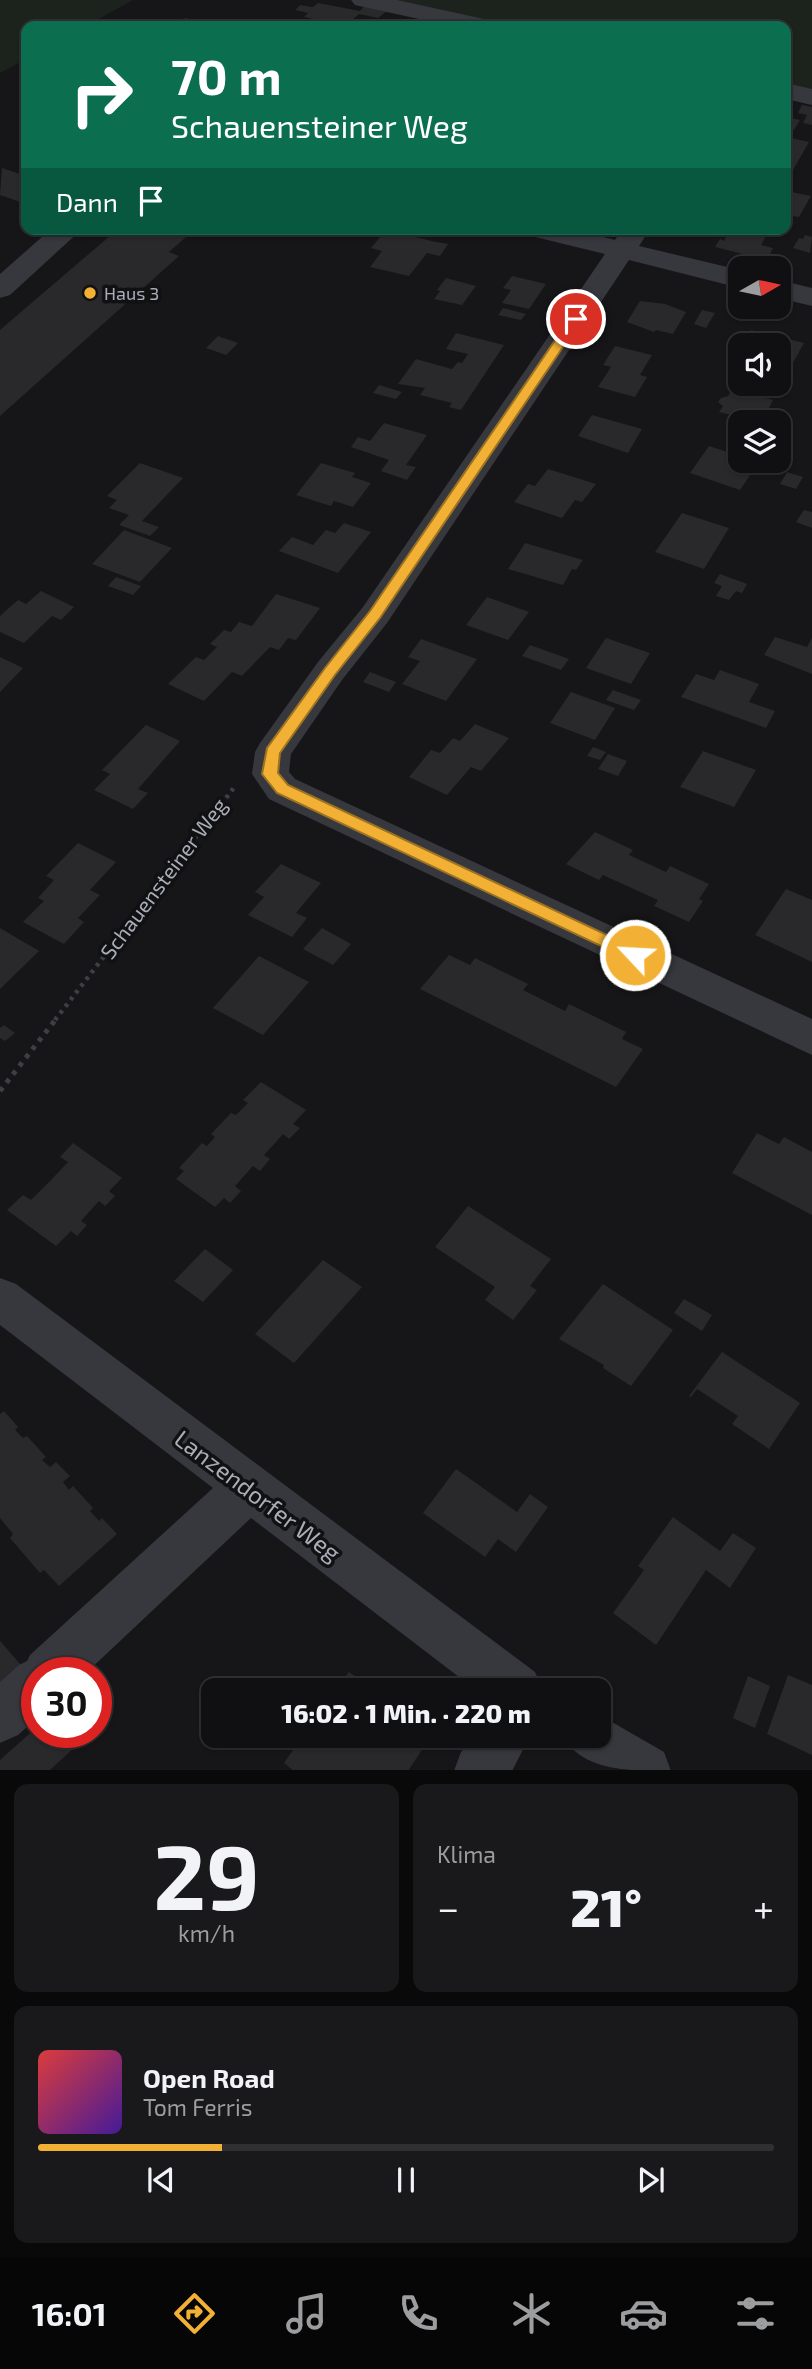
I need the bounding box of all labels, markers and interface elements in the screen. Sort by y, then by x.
text: 70 m [171,46,282,105]
icon: right [56,49,147,140]
text: Schauensteiner Weg [171,106,468,144]
icon: arrive [132,182,170,220]
text: Dann [56,186,118,217]
north arrow [728,256,791,318]
map controls [728,256,791,473]
place label: Haus 3 [104,282,159,304]
marker: Haus 3 [82,285,98,301]
pin [546,289,606,349]
icon: arrive [557,300,595,338]
button: sound [728,333,791,396]
button: layers [728,410,791,473]
street label: Schauensteiner Weg [94,792,232,963]
position arrow [598,918,672,992]
street label: Lanzendorfer Weg [169,1423,347,1567]
speed limit sign: 30 [21,1657,112,1748]
text: 16:02 · 1 Min. · 220 m [281,1697,531,1728]
text: 29 [153,1819,260,1928]
text: Klima [437,1840,496,1868]
text: 21° [570,1875,642,1937]
text: − [437,1884,459,1930]
text: + [753,1884,774,1930]
text: km/h [178,1919,235,1947]
text: Open Road [143,2062,275,2093]
text: Tom Ferris [143,2093,252,2121]
icon: previous [142,2161,180,2199]
icon: pause [387,2161,425,2199]
icon: next [632,2161,670,2199]
icon: directions [170,2289,219,2338]
icon: music [282,2289,331,2338]
icon: phone [394,2289,443,2338]
icon: climate [507,2289,556,2338]
icon: car [619,2289,668,2338]
icon: filters [731,2289,780,2338]
text: 16:01 [32,2294,107,2332]

